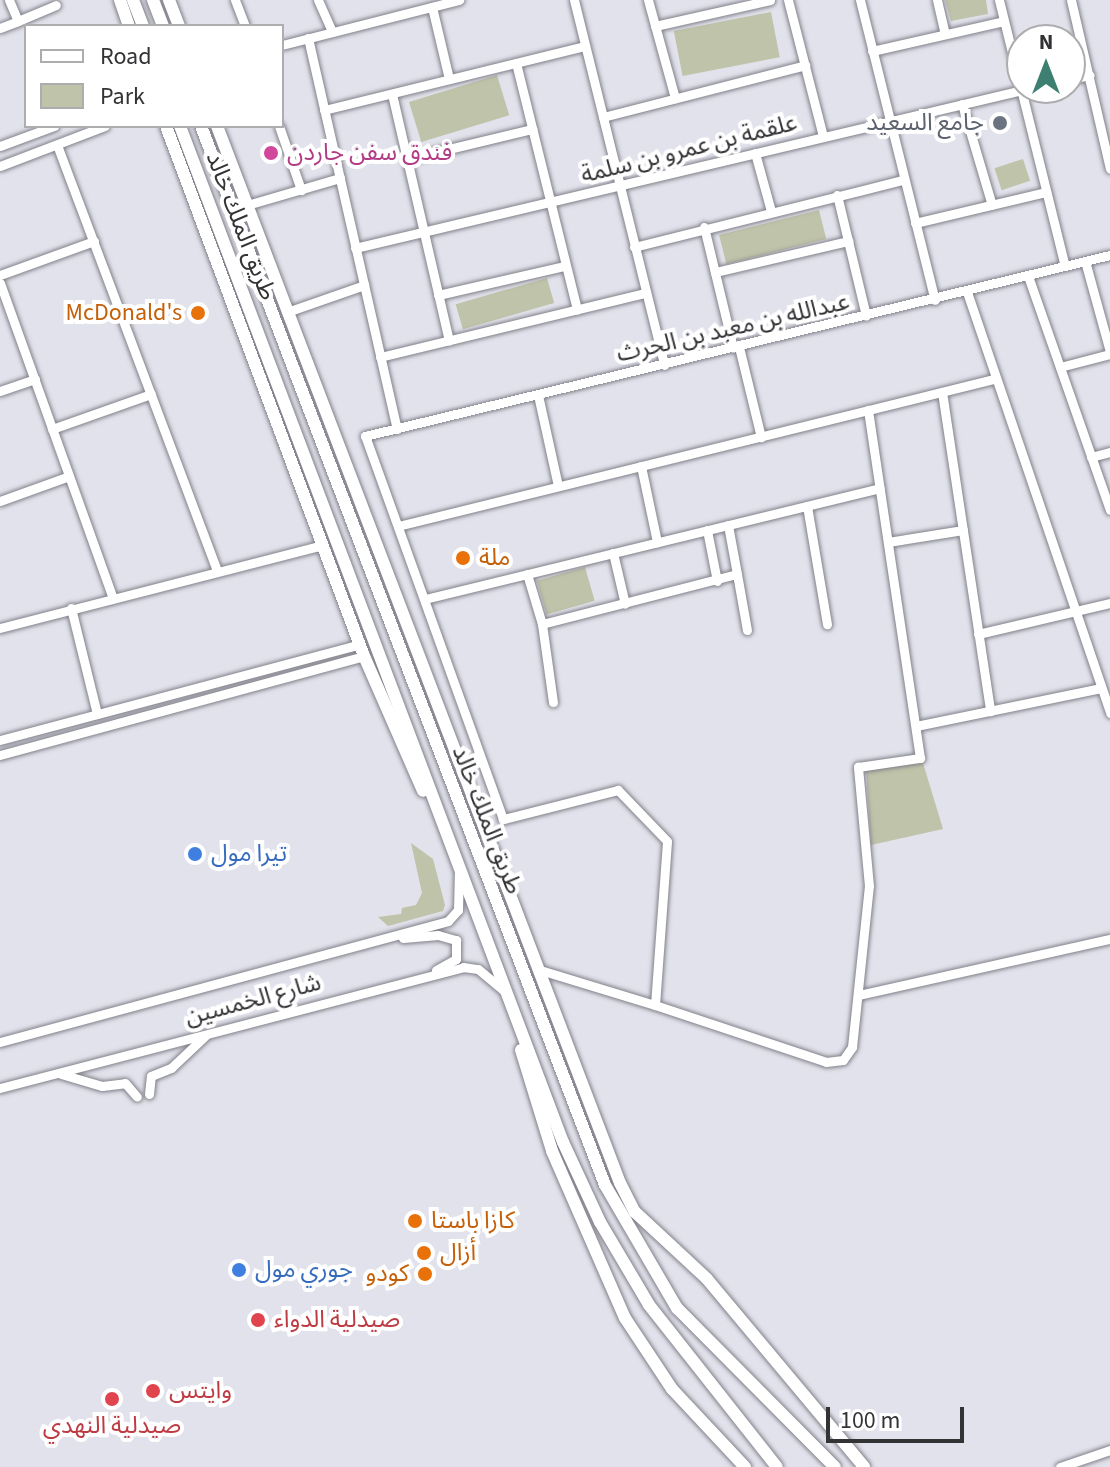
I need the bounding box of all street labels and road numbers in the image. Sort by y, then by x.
street label: علقمة بن عمرو بن سلمة [578,108,800,190]
street label: طريق الملك خالد [200,148,282,304]
street label: عبدالله بن معبد بن الحرث [614,287,852,369]
street label: طريق الملك خالد [446,742,528,898]
street label: شارع الخمسين [182,968,324,1032]

